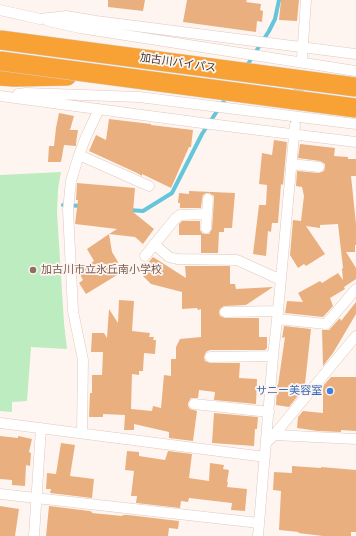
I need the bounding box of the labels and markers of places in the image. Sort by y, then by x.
place label: 加古川市立氷丘南小学校 [41,263,162,277]
marker: 加古川市立氷丘南小学校 [28,265,38,275]
place label: サニー美容室 [256,384,322,398]
marker: サニー美容室 [325,386,335,396]

